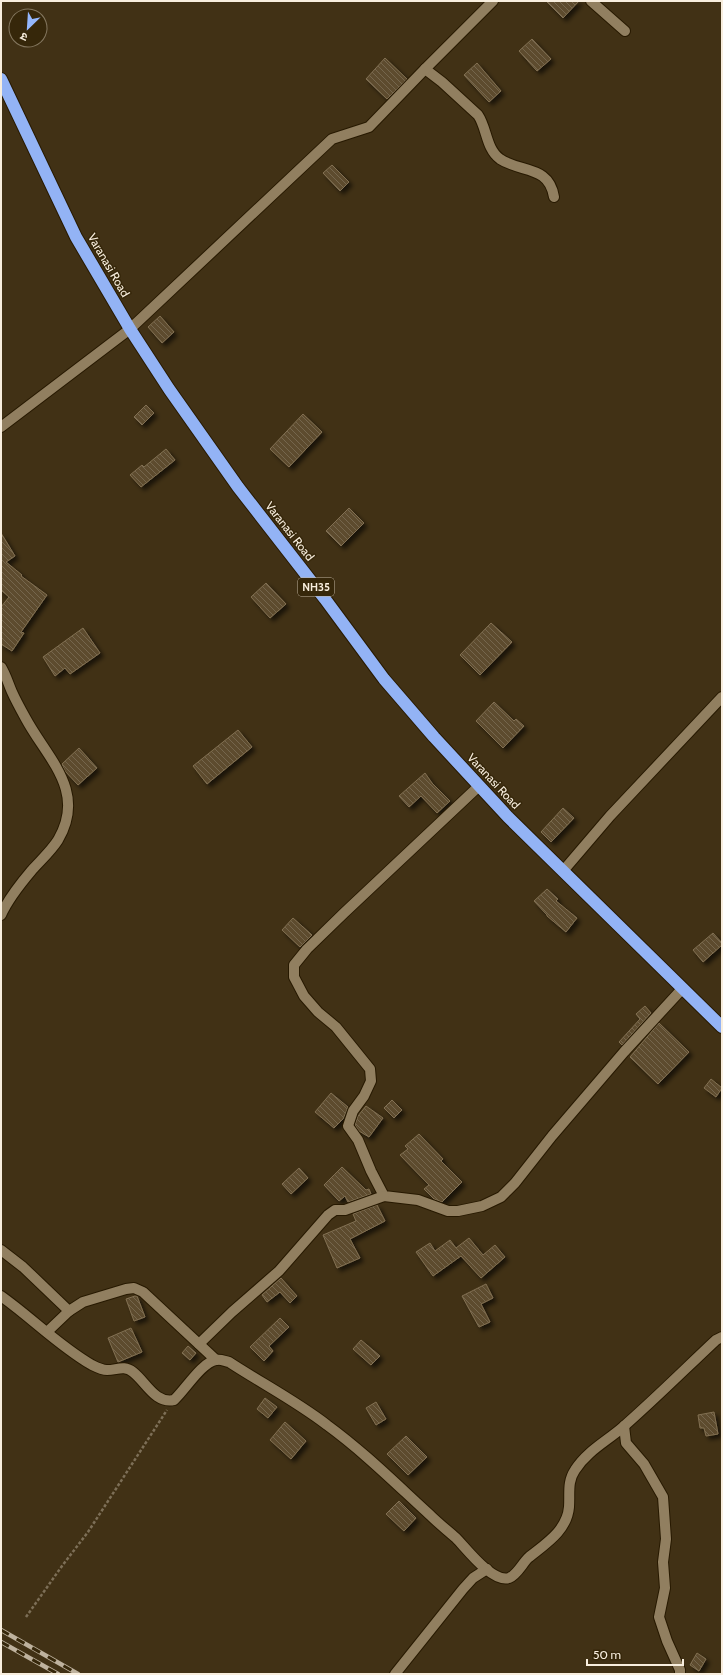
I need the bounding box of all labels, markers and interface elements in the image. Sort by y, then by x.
north arrow [8,8,48,48]
text: उ [17,29,30,45]
street label: Varanasi Road [85,231,133,299]
street label: Varanasi Road [262,498,318,564]
road number: NH35 [298,578,334,596]
street label: Varanasi Road [464,750,524,812]
scale bar [587,1641,683,1667]
text: 50 m [593,1647,621,1662]

